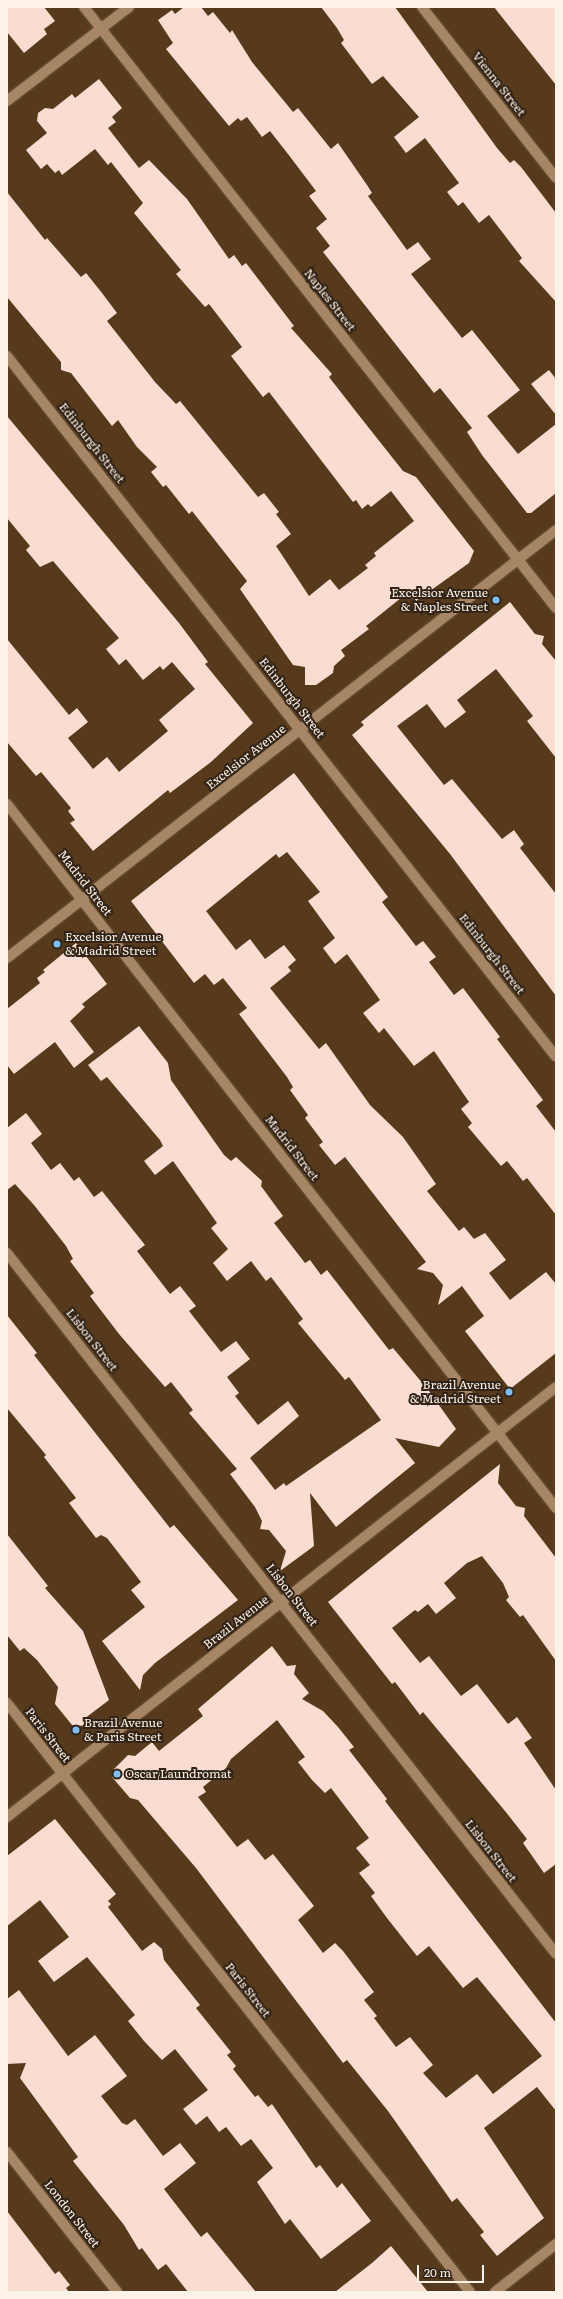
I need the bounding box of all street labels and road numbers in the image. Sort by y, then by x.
street label: Vienna Street [469,49,529,119]
street label: Naples Street [301,266,359,334]
street label: Edinburgh Street [56,400,128,486]
street label: Edinburgh Street [256,655,328,741]
street label: Excelsior Avenue [203,722,289,792]
street label: Madrid Street [55,847,115,919]
street label: Edinburgh Street [456,911,528,997]
street label: Madrid Street [262,1112,322,1184]
street label: Lisbon Street [63,1306,121,1374]
street label: Lisbon Street [263,1561,321,1629]
street label: Brazil Avenue [201,1592,271,1652]
street label: Paris Street [22,1705,74,1765]
street label: Lisbon Street [462,1817,520,1885]
street label: Paris Street [222,1960,274,2020]
street label: London Street [41,2178,103,2250]

